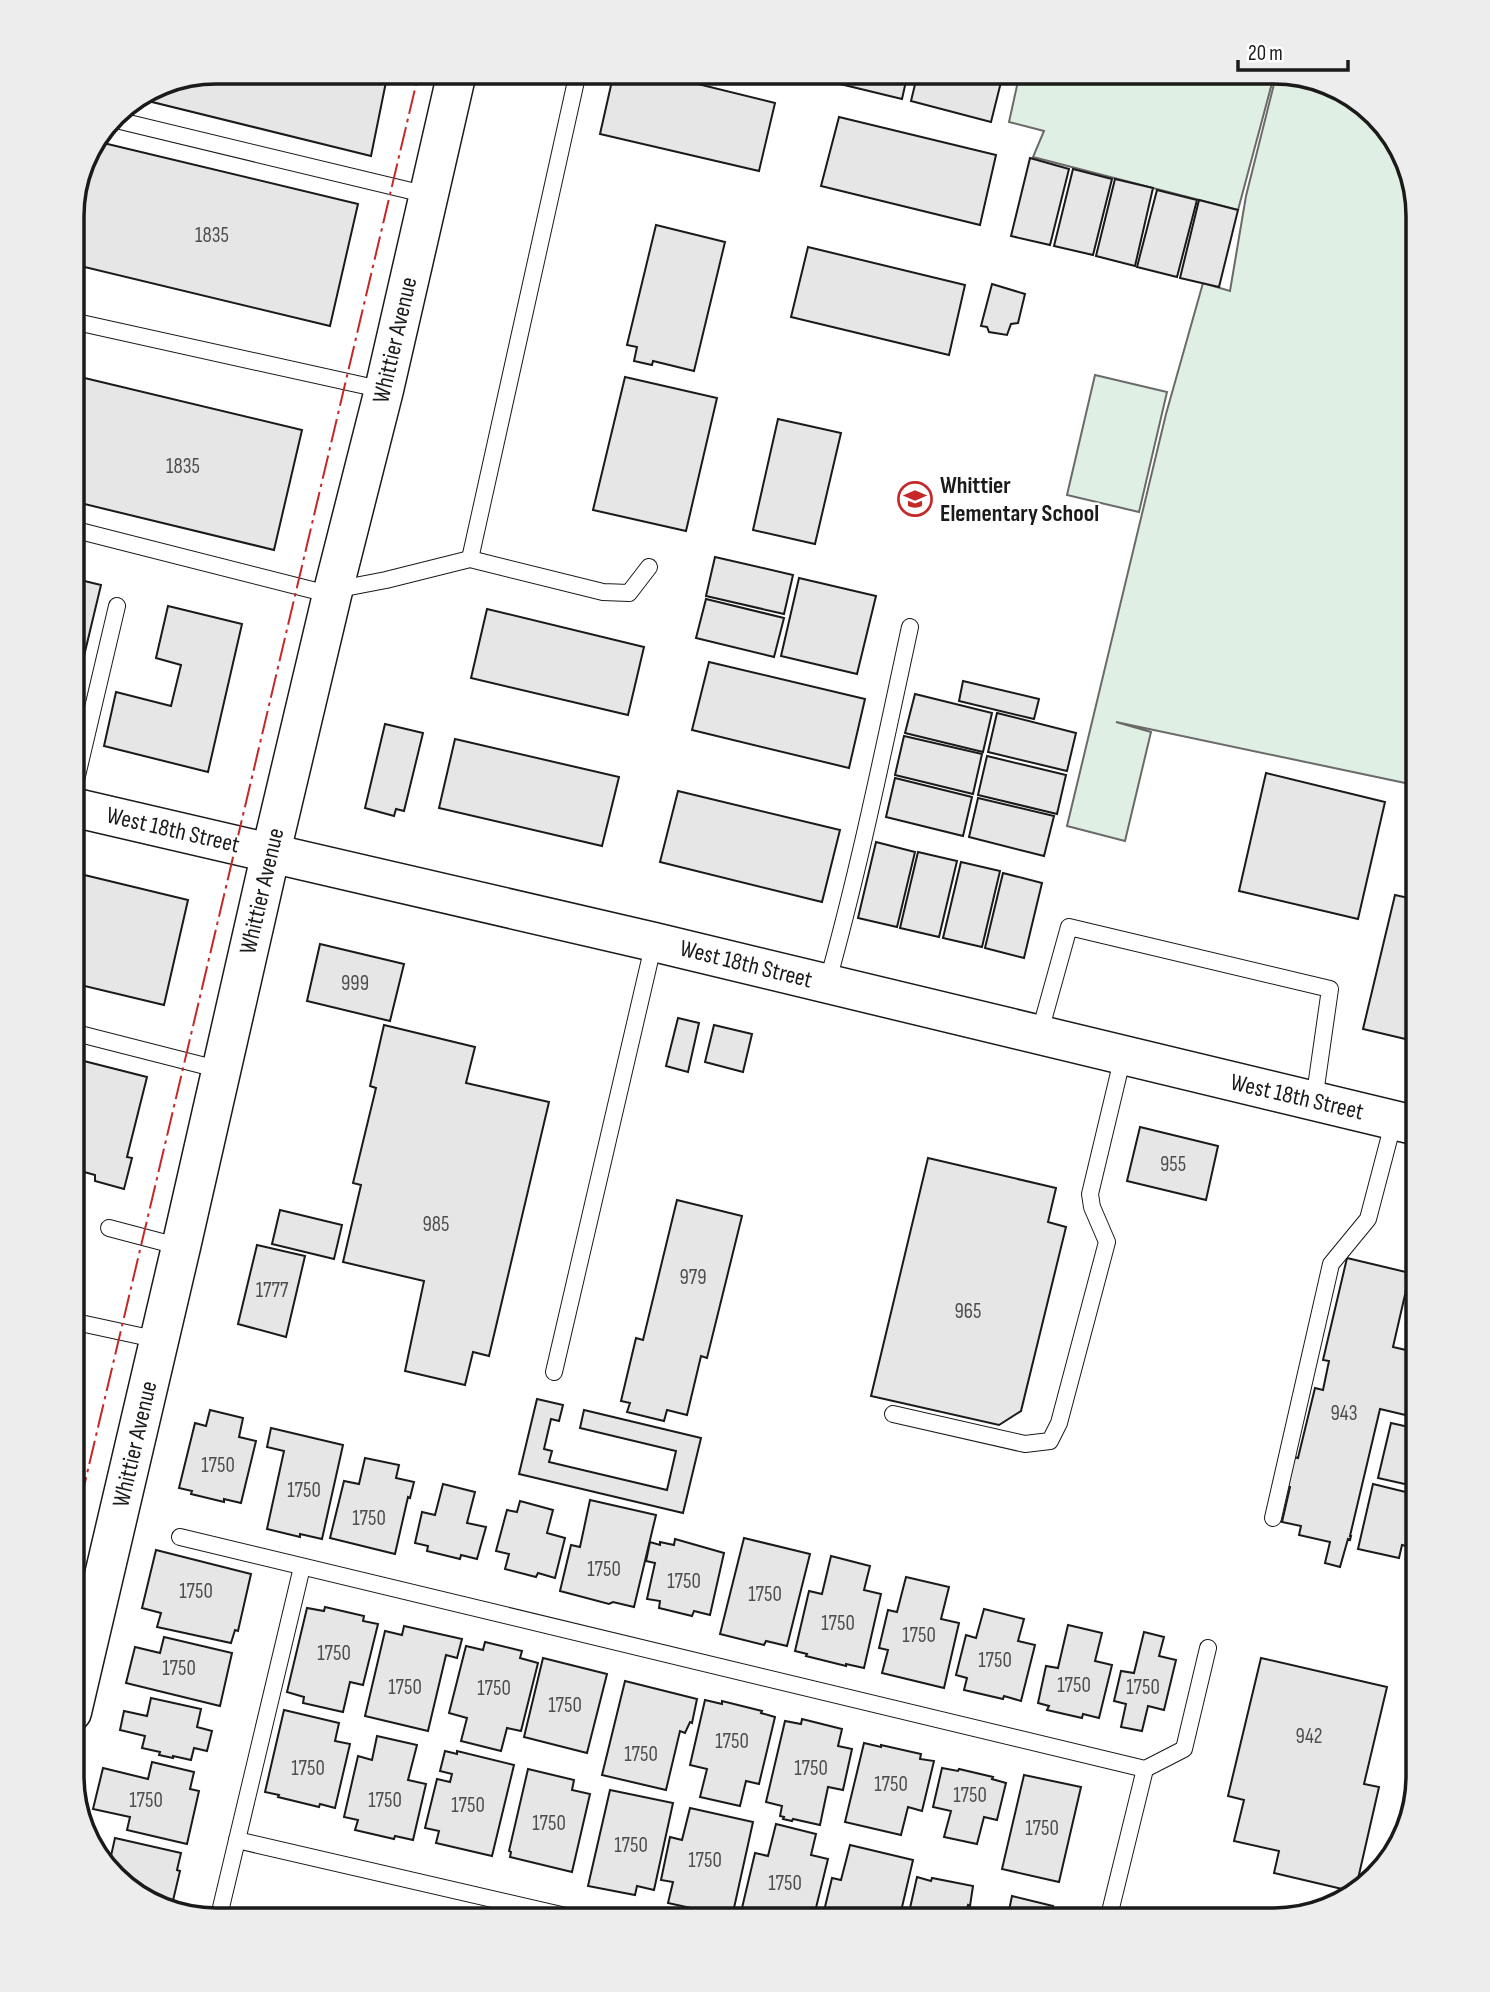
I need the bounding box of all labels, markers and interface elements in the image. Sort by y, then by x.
scale bar [1238,28,1348,72]
text: 20 m [1248,41,1283,66]
house number: 1835 [195,223,229,248]
street label: Whittier Avenue [366,274,424,406]
house number: 1835 [166,454,200,479]
place label: Whittier Elementary School [940,471,1099,528]
school or university icon: Whittier Elementary School [896,480,934,518]
street label: West 18th Street [104,801,242,859]
street label: Whittier Avenue [233,825,291,957]
street label: West 18th Street [677,934,815,994]
house number: 999 [341,971,369,996]
street label: West 18th Street [1228,1068,1366,1126]
house number: 955 [1160,1152,1186,1177]
house number: 985 [423,1212,449,1237]
house number: 979 [679,1265,707,1290]
house number: 1777 [256,1278,289,1303]
house number: 965 [955,1299,981,1324]
street label: Whittier Avenue [106,1378,164,1510]
house number: 943 [1331,1401,1357,1426]
house number: 1750 [201,1453,235,1478]
house number: 1750 [287,1478,321,1503]
house number: 1750 [352,1506,386,1531]
house number: 1750 [587,1557,621,1582]
house number: 1750 [667,1569,701,1594]
house number: 1750 [179,1579,213,1604]
house number: 1750 [748,1582,782,1607]
house number: 1750 [821,1611,855,1636]
house number: 1750 [902,1623,936,1648]
house number: 1750 [317,1641,351,1666]
house number: 1750 [978,1648,1012,1673]
house number: 1750 [162,1656,196,1681]
house number: 1750 [1057,1673,1091,1698]
house number: 1750 [388,1675,422,1700]
house number: 1750 [1126,1675,1160,1700]
house number: 1750 [477,1676,511,1701]
house number: 1750 [548,1693,582,1718]
house number: 942 [1296,1724,1322,1749]
house number: 1750 [715,1729,749,1754]
house number: 1750 [624,1742,658,1767]
house number: 1750 [291,1756,325,1781]
house number: 1750 [794,1756,828,1781]
house number: 1750 [874,1772,908,1797]
house number: 1750 [953,1783,987,1808]
house number: 1750 [129,1788,163,1813]
house number: 1750 [368,1788,402,1813]
house number: 1750 [451,1793,485,1818]
house number: 1750 [532,1811,566,1836]
house number: 1750 [1025,1816,1059,1841]
house number: 1750 [614,1833,648,1858]
house number: 1750 [688,1848,722,1873]
house number: 1750 [768,1871,802,1896]

